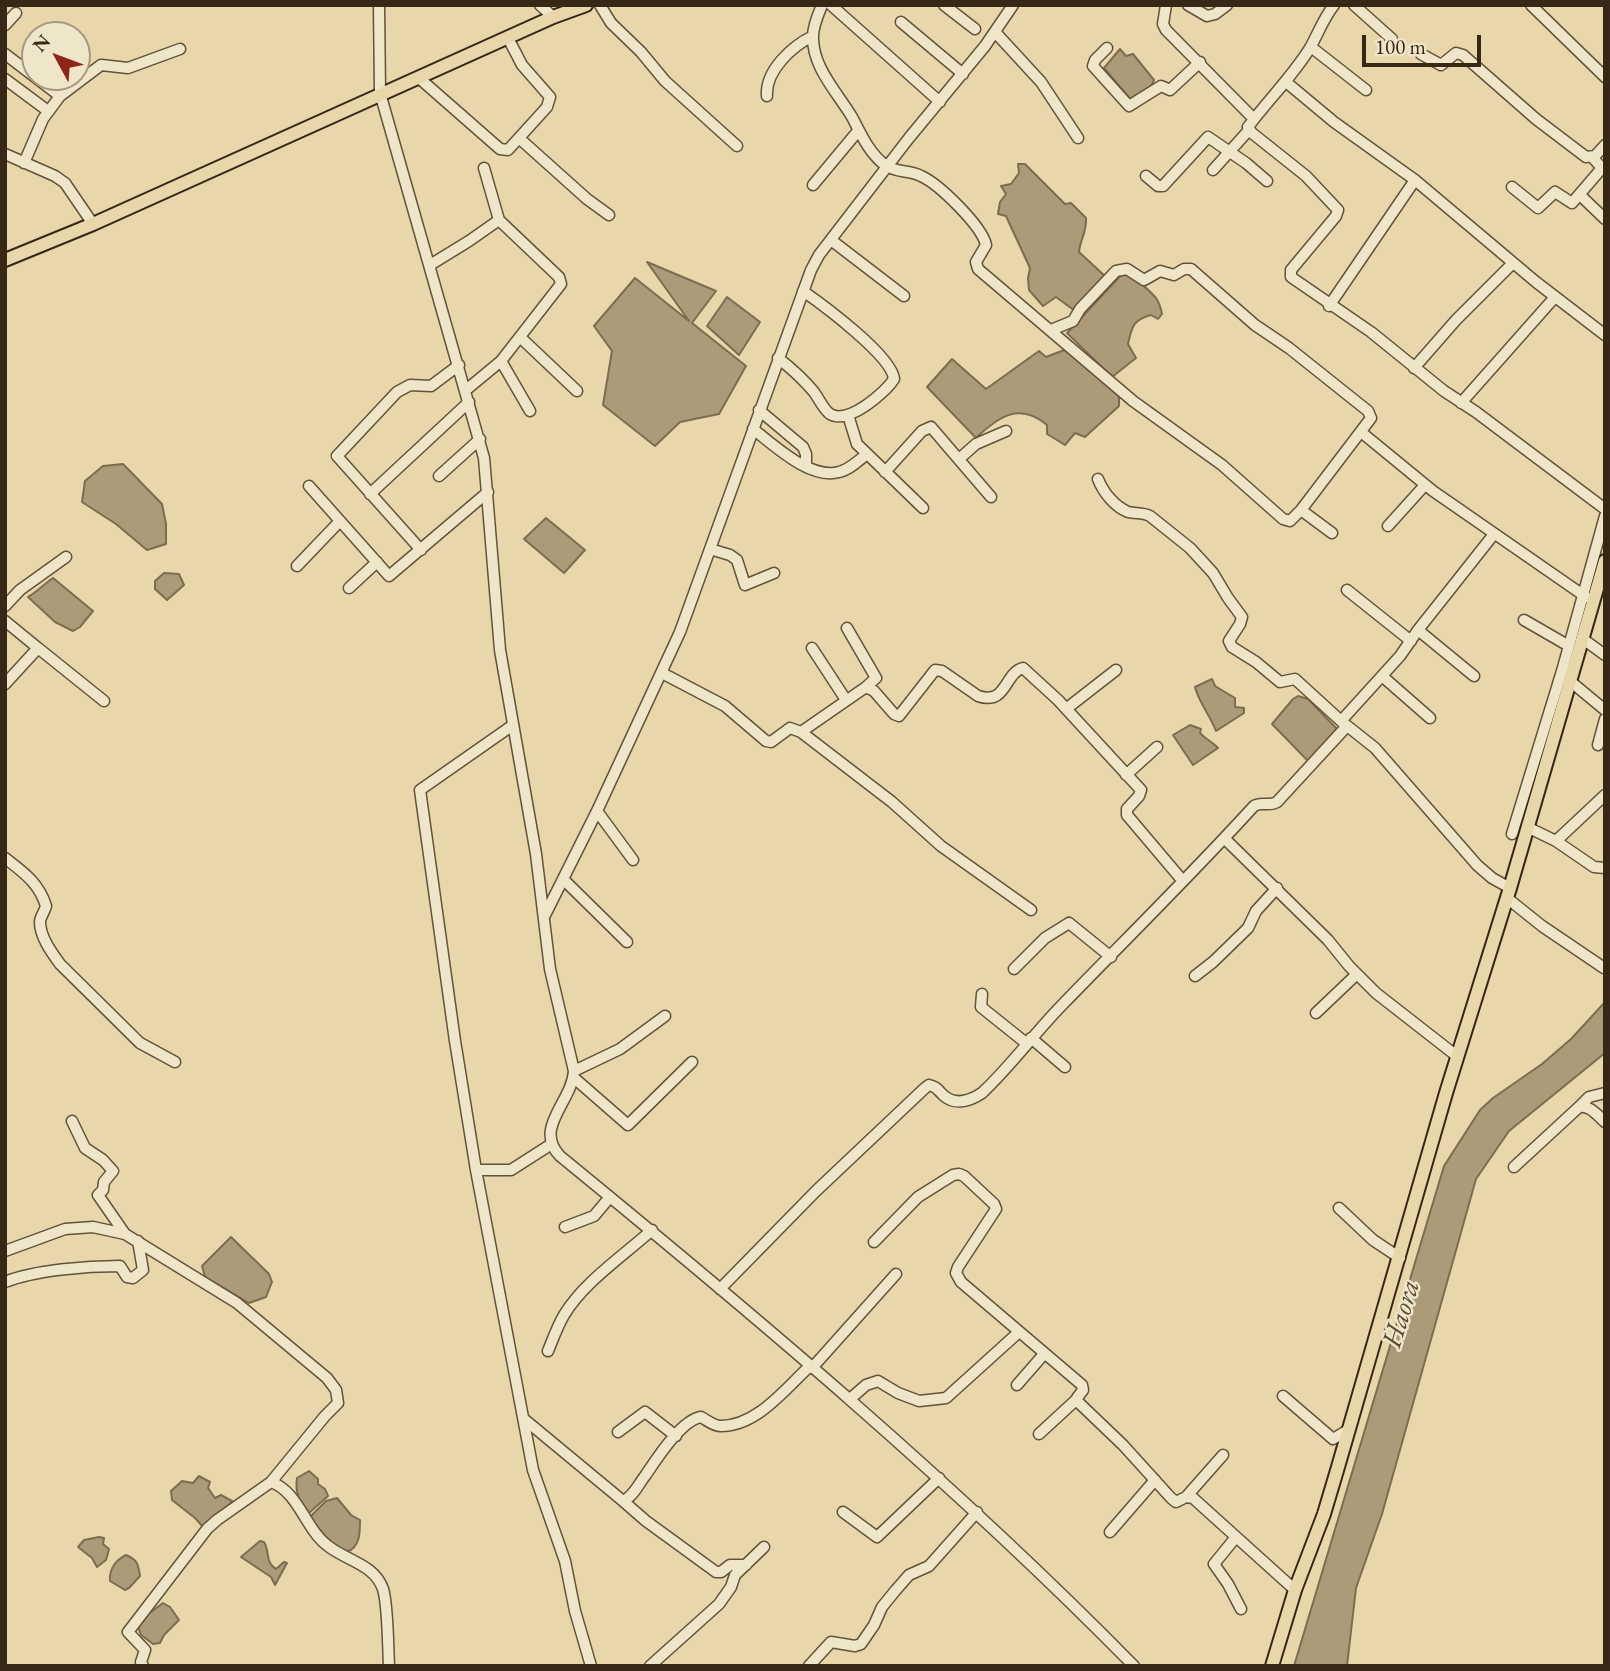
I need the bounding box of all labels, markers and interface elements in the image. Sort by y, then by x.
north arrow [21,21,91,91]
scale bar [1365,21,1484,65]
text: N [27,29,56,57]
text: 100 m [1375,33,1426,60]
water label: Haora [1376,1276,1428,1352]

